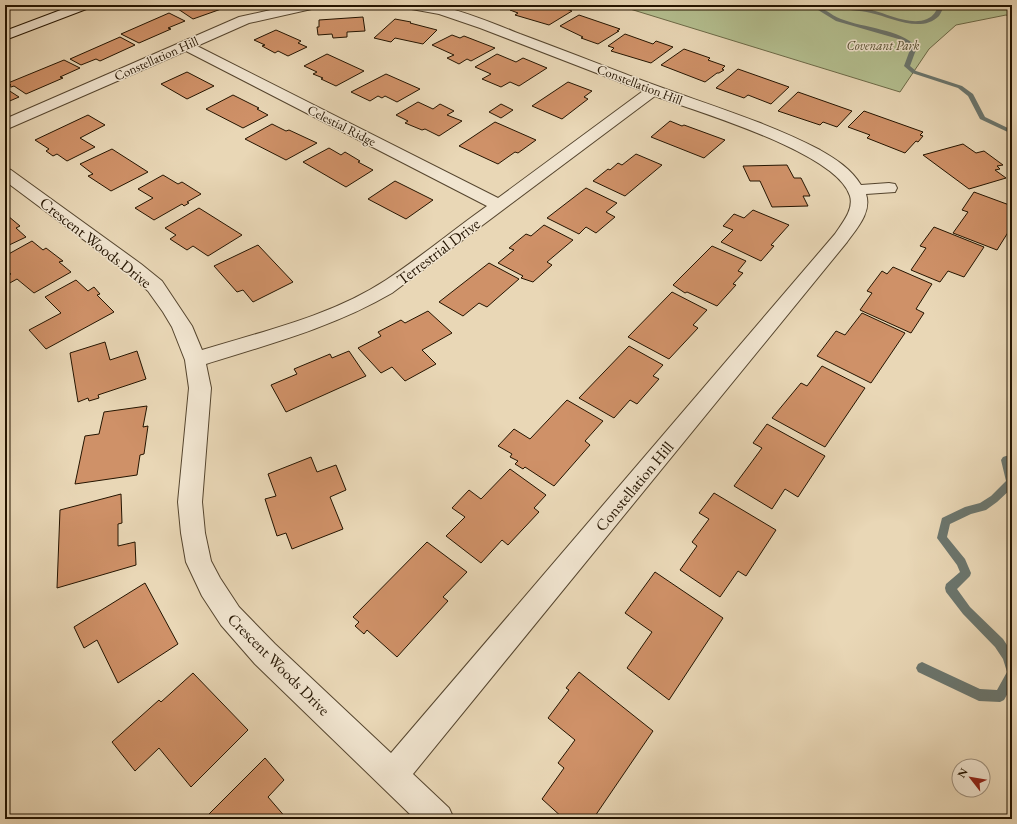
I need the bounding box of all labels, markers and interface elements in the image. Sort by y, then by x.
street label: Constellation Hill [111,32,201,85]
park label: Covenant Park [847,37,920,54]
street label: Constellation Hill [595,60,685,109]
street label: Celestial Ridge [305,101,379,150]
street label: Crescent Woods Drive [35,192,156,293]
street label: Terrestrial Drive [392,213,484,290]
street label: Constellation Hill [591,437,678,536]
street label: Crescent Woods Drive [223,609,334,720]
north arrow [951,758,991,798]
text: N [954,765,971,780]

